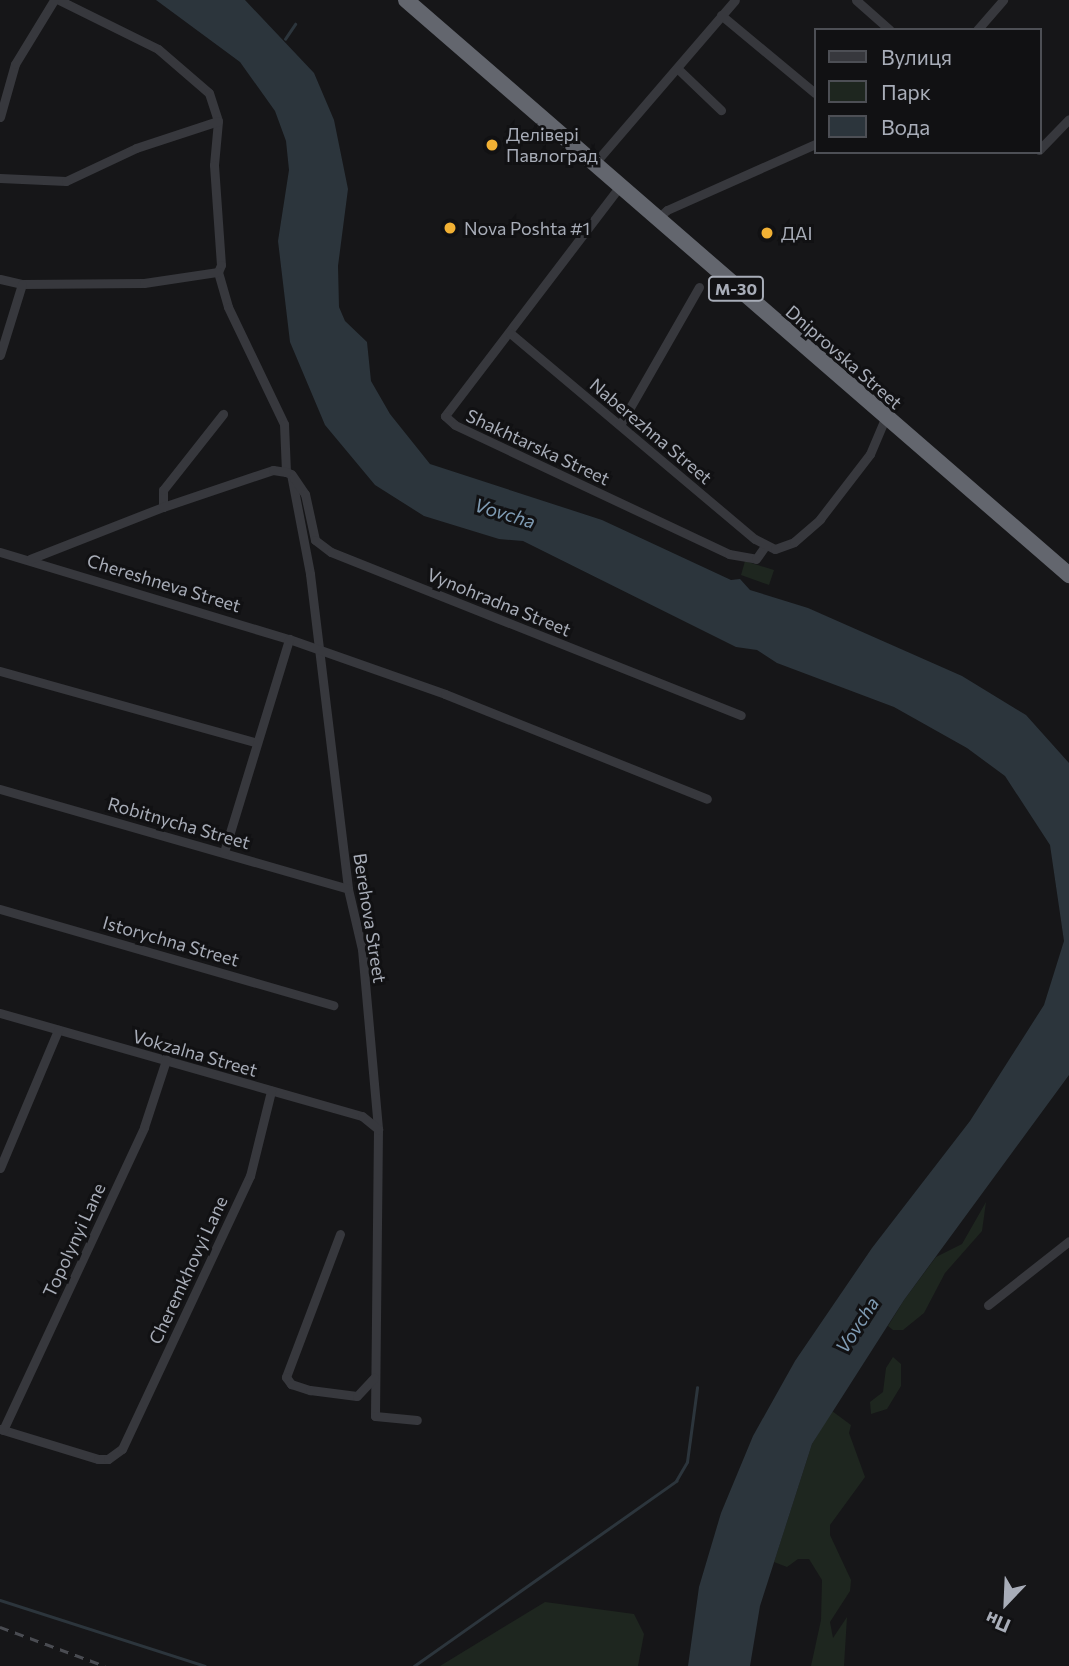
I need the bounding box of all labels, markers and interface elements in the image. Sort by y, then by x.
legend [814,28,1041,154]
text: Вулиця [881,44,952,69]
text: Парк [881,79,931,104]
text: Вода [881,114,930,139]
place label: Делівері Павлоград [506,124,598,166]
marker: Делівері Павлоград [484,137,500,153]
place label: Nova Poshta #1 [464,217,590,239]
marker: Nova Poshta #1 [442,220,458,236]
place label: ДАІ [781,222,813,244]
marker: ДАІ [759,225,775,241]
road number: М-30 [706,276,766,302]
street label: Dniprovska Street [781,301,907,413]
street label: Naberezhna Street [586,374,716,488]
street label: Shakhtarska Street [463,404,613,490]
water label: Vovcha [472,493,538,533]
street label: Chereshneva Street [85,549,243,617]
street label: Vynohradna Street [424,563,574,641]
street label: Robitnycha Street [105,792,253,854]
street label: Berehova Street [349,852,391,984]
street label: Istorychna Street [100,911,242,971]
street label: Vokzalna Street [130,1025,260,1081]
street label: Topolynyi Lane [38,1180,110,1300]
street label: Cheremkhovyi Lane [144,1193,232,1347]
water label: Vovcha [830,1293,884,1357]
north arrow [971,1568,1041,1638]
text: Пн [982,1607,1014,1638]

